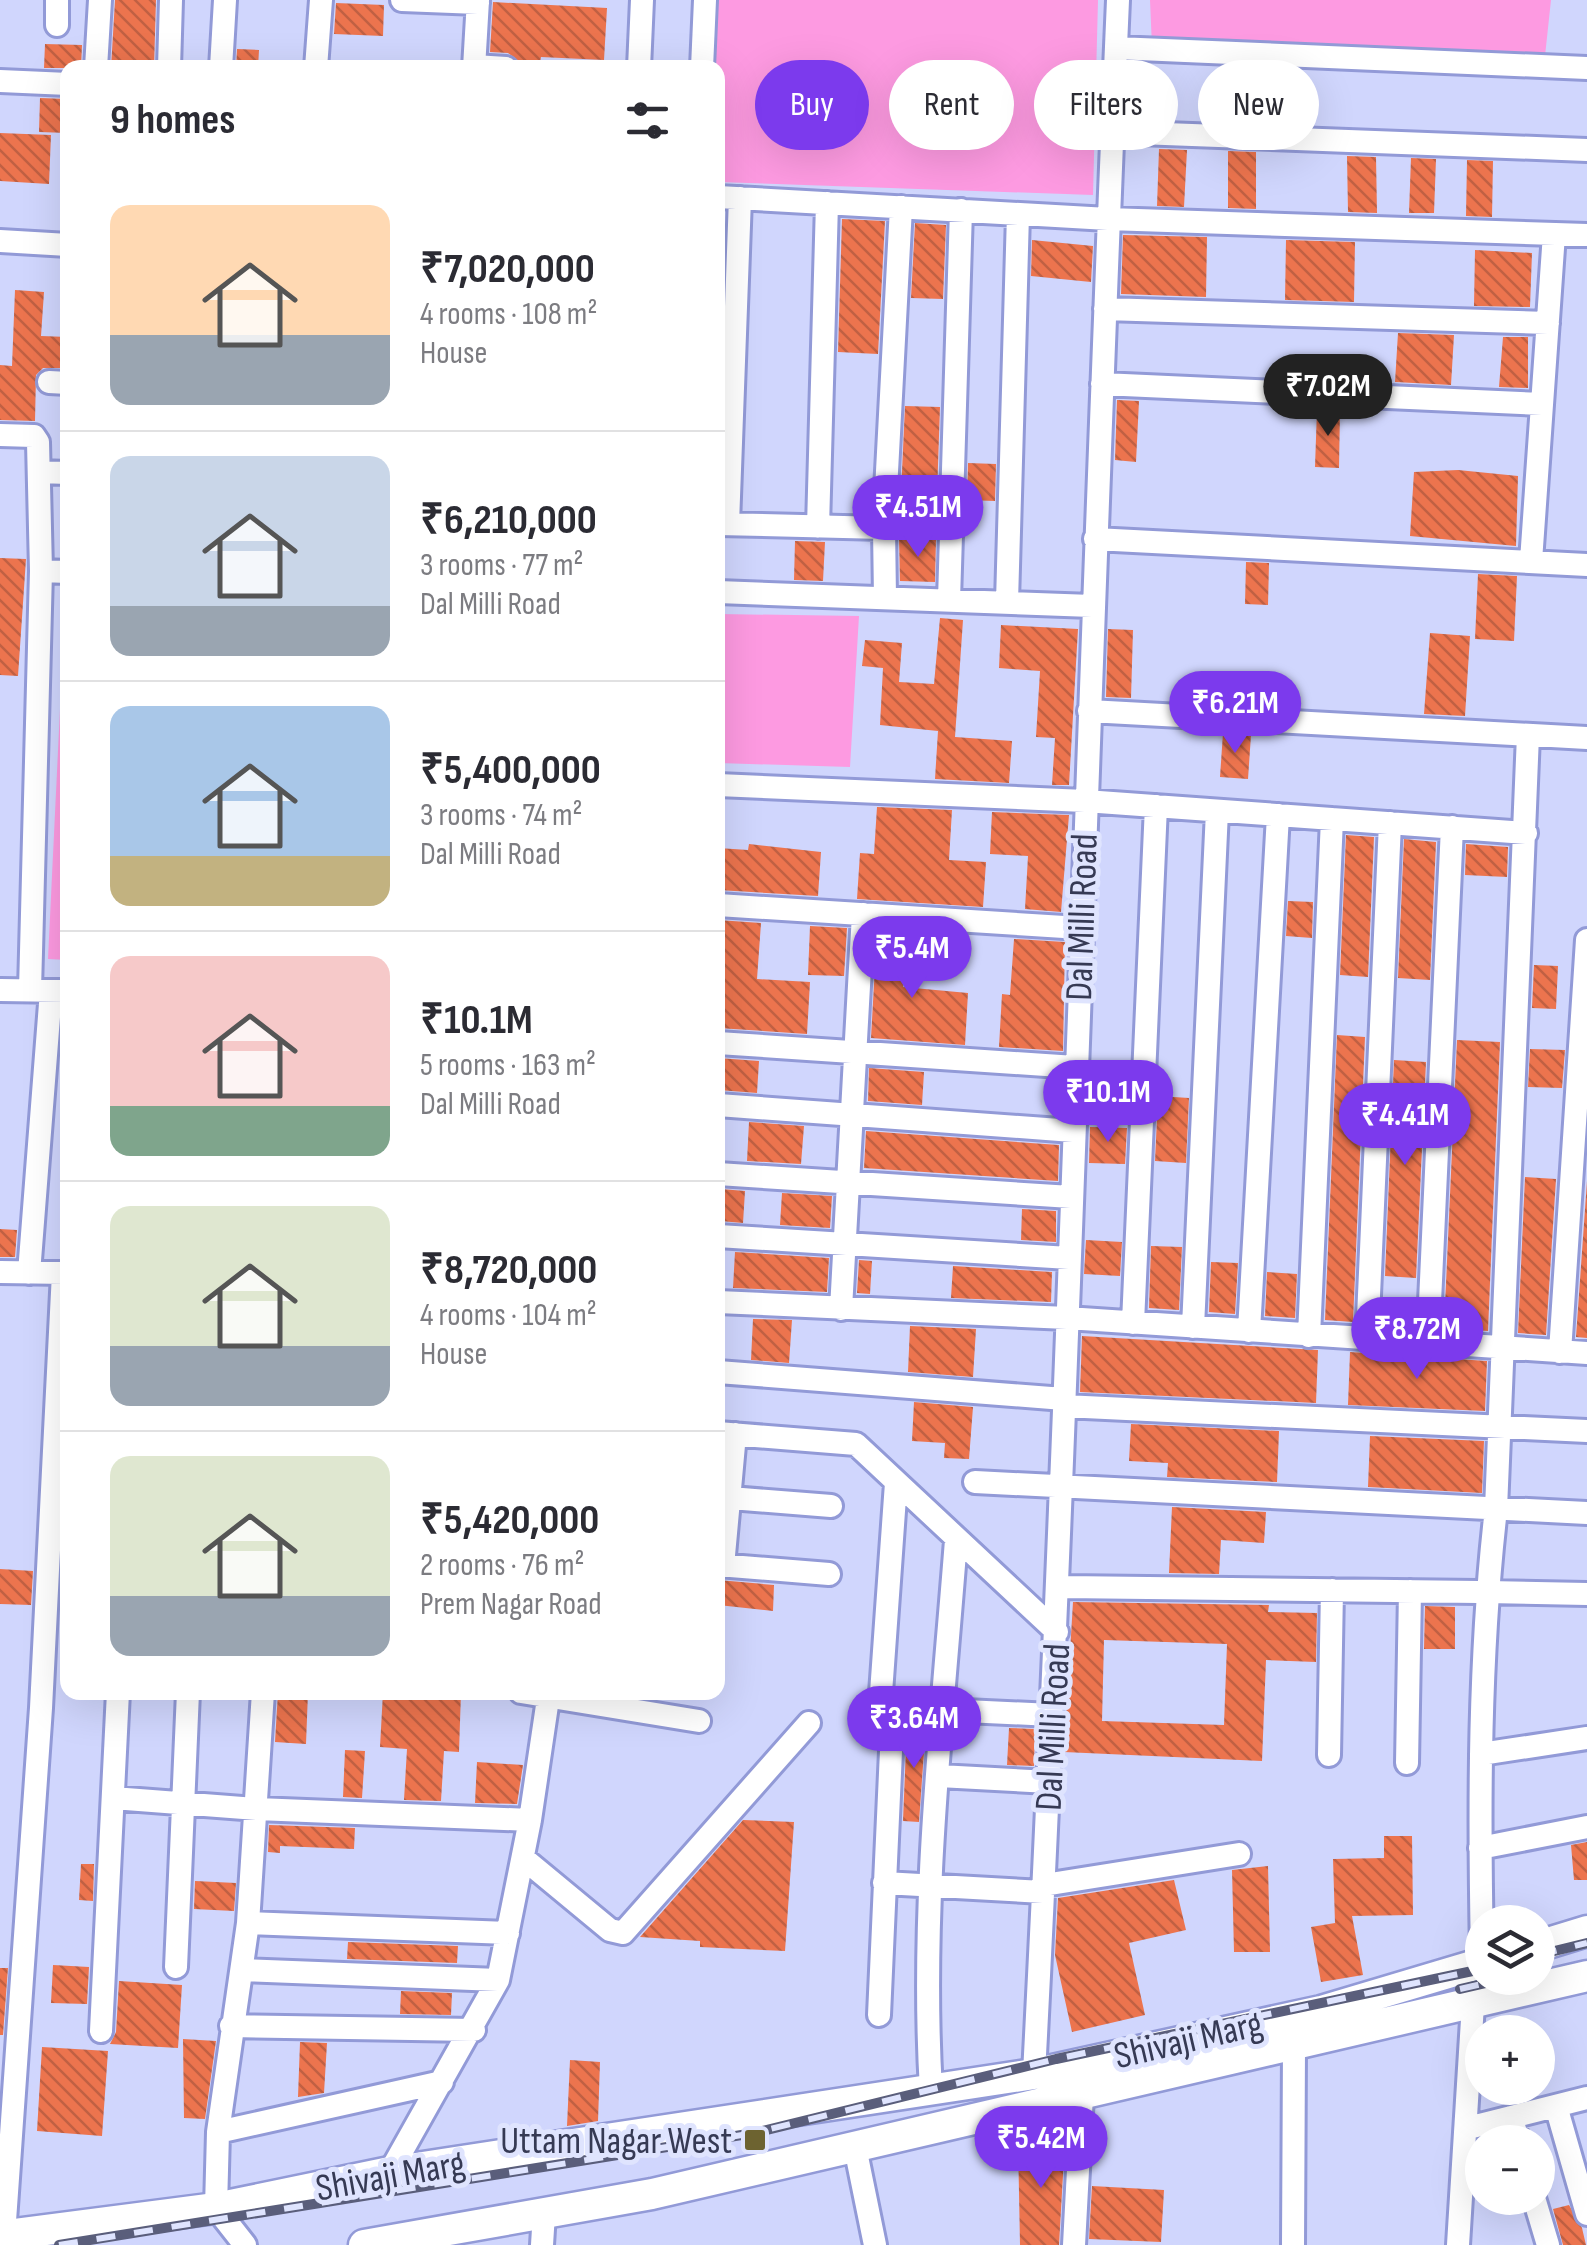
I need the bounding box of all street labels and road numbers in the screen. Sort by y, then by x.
street label: Dal Milli Road [1057,833,1108,1001]
street label: Dal Milli Road [1027,1642,1080,1812]
street label: Shivaji Marg [1110,2002,1267,2079]
street label: Shivaji Marg [312,2141,468,2212]

